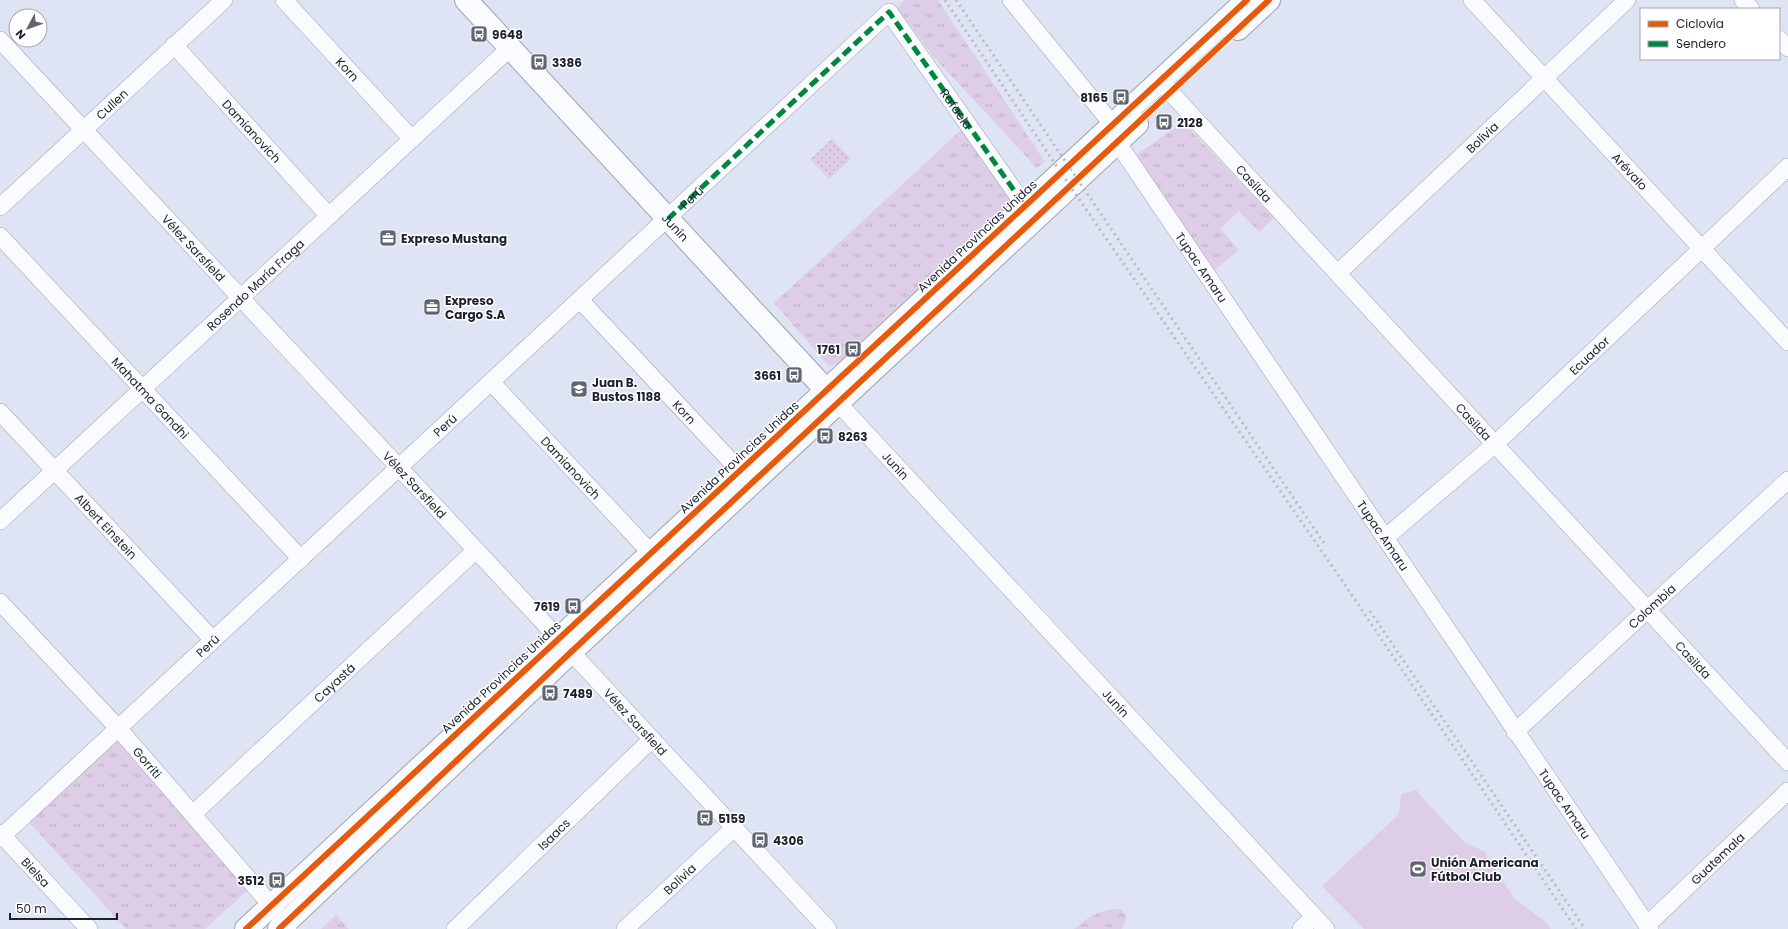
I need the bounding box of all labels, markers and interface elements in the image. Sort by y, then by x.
north arrow [8,8,48,48]
legend [1640,8,1780,60]
text: Ciclovía [1676,15,1724,32]
bus stop icon: 9648 [469,24,489,44]
text: N [12,26,29,43]
place label: 9648 [492,26,523,43]
text: Sendero [1676,35,1726,52]
bus stop icon: 3386 [529,52,549,72]
street label: Korn [332,53,363,85]
place label: 3386 [552,54,582,71]
street label: Cullen [92,85,131,123]
street label: Rafaela [937,85,977,133]
bus stop icon: 8165 [1111,87,1131,107]
place label: 8165 [1080,89,1108,106]
street label: Damianovich [219,96,285,166]
bus stop icon: 2128 [1154,112,1174,132]
place label: 2128 [1177,114,1203,131]
street label: Bolivia [1462,118,1502,157]
street label: Arévalo [1608,149,1652,194]
street label: Casilda [1232,161,1276,206]
street label: Avenida Provincias Unidas [913,176,1041,296]
street label: Perú [676,182,707,212]
street label: Junín [658,209,693,245]
street label: Vélez Sarsfield [158,210,229,285]
office icon: Expreso Mustang [378,228,398,248]
street label: Tupac Amaru [1172,228,1232,306]
place label: Expreso Mustang [401,230,507,247]
street label: Rosendo María Fraga [203,235,308,334]
place label: Expreso Cargo S.A [445,292,506,323]
office icon: Expreso Cargo S.A [422,297,442,317]
street label: Ecuador [1565,332,1613,378]
bus stop icon: 1761 [843,339,863,359]
place label: 1761 [817,341,840,358]
street label: Mahatma Gandhi [108,353,193,442]
bus stop icon: 3661 [784,365,804,385]
place label: 3661 [754,367,781,384]
place label: Juan B. Bustos 1188 [592,374,661,405]
school or university icon: Juan B. Bustos 1188 [569,379,589,399]
street label: Korn [669,396,700,427]
street label: Avenida Provincias Unidas [675,397,803,517]
street label: Casilda [1452,399,1496,444]
street label: Perú [429,410,460,440]
bus stop icon: 8263 [815,426,835,446]
place label: 8263 [838,428,868,445]
street label: Damianovich [537,432,605,502]
street label: Vélez Sarsfield [379,447,450,522]
street label: Junín [879,448,913,483]
street label: Albert Einstein [72,489,141,563]
street label: Tupac Amaru [1353,497,1413,574]
street label: Colombia [1624,580,1679,632]
bus stop icon: 7619 [563,596,583,616]
place label: 7619 [534,598,560,615]
street label: Avenida Provincias Unidas [437,617,565,737]
street label: Perú [192,630,223,661]
street label: Casilda [1672,637,1715,682]
street label: Cayastá [310,659,359,706]
bus stop icon: 7489 [540,683,560,703]
street label: Vélez Sarsfield [600,684,671,759]
place label: 7489 [563,685,593,702]
street label: Junín [1099,685,1133,720]
street label: Gorriti [129,743,166,782]
street label: Tupac Amaru [1535,765,1595,842]
bus stop icon: 5159 [695,808,715,828]
place label: 5159 [718,810,746,827]
street label: Isaacs [534,814,574,854]
street label: Guatemala [1687,828,1748,888]
bus stop icon: 4306 [750,830,770,850]
place label: 4306 [773,832,804,849]
street label: Bielsa [18,853,54,891]
place label: Unión Americana Fútbol Club [1431,854,1539,885]
street label: Bolivia [659,859,699,898]
sports icon: Unión Americana Fútbol Club [1408,859,1428,879]
bus stop icon: 3512 [267,870,287,890]
place label: 3512 [238,872,264,889]
scale bar [10,895,117,921]
text: 50 m [16,900,47,917]

